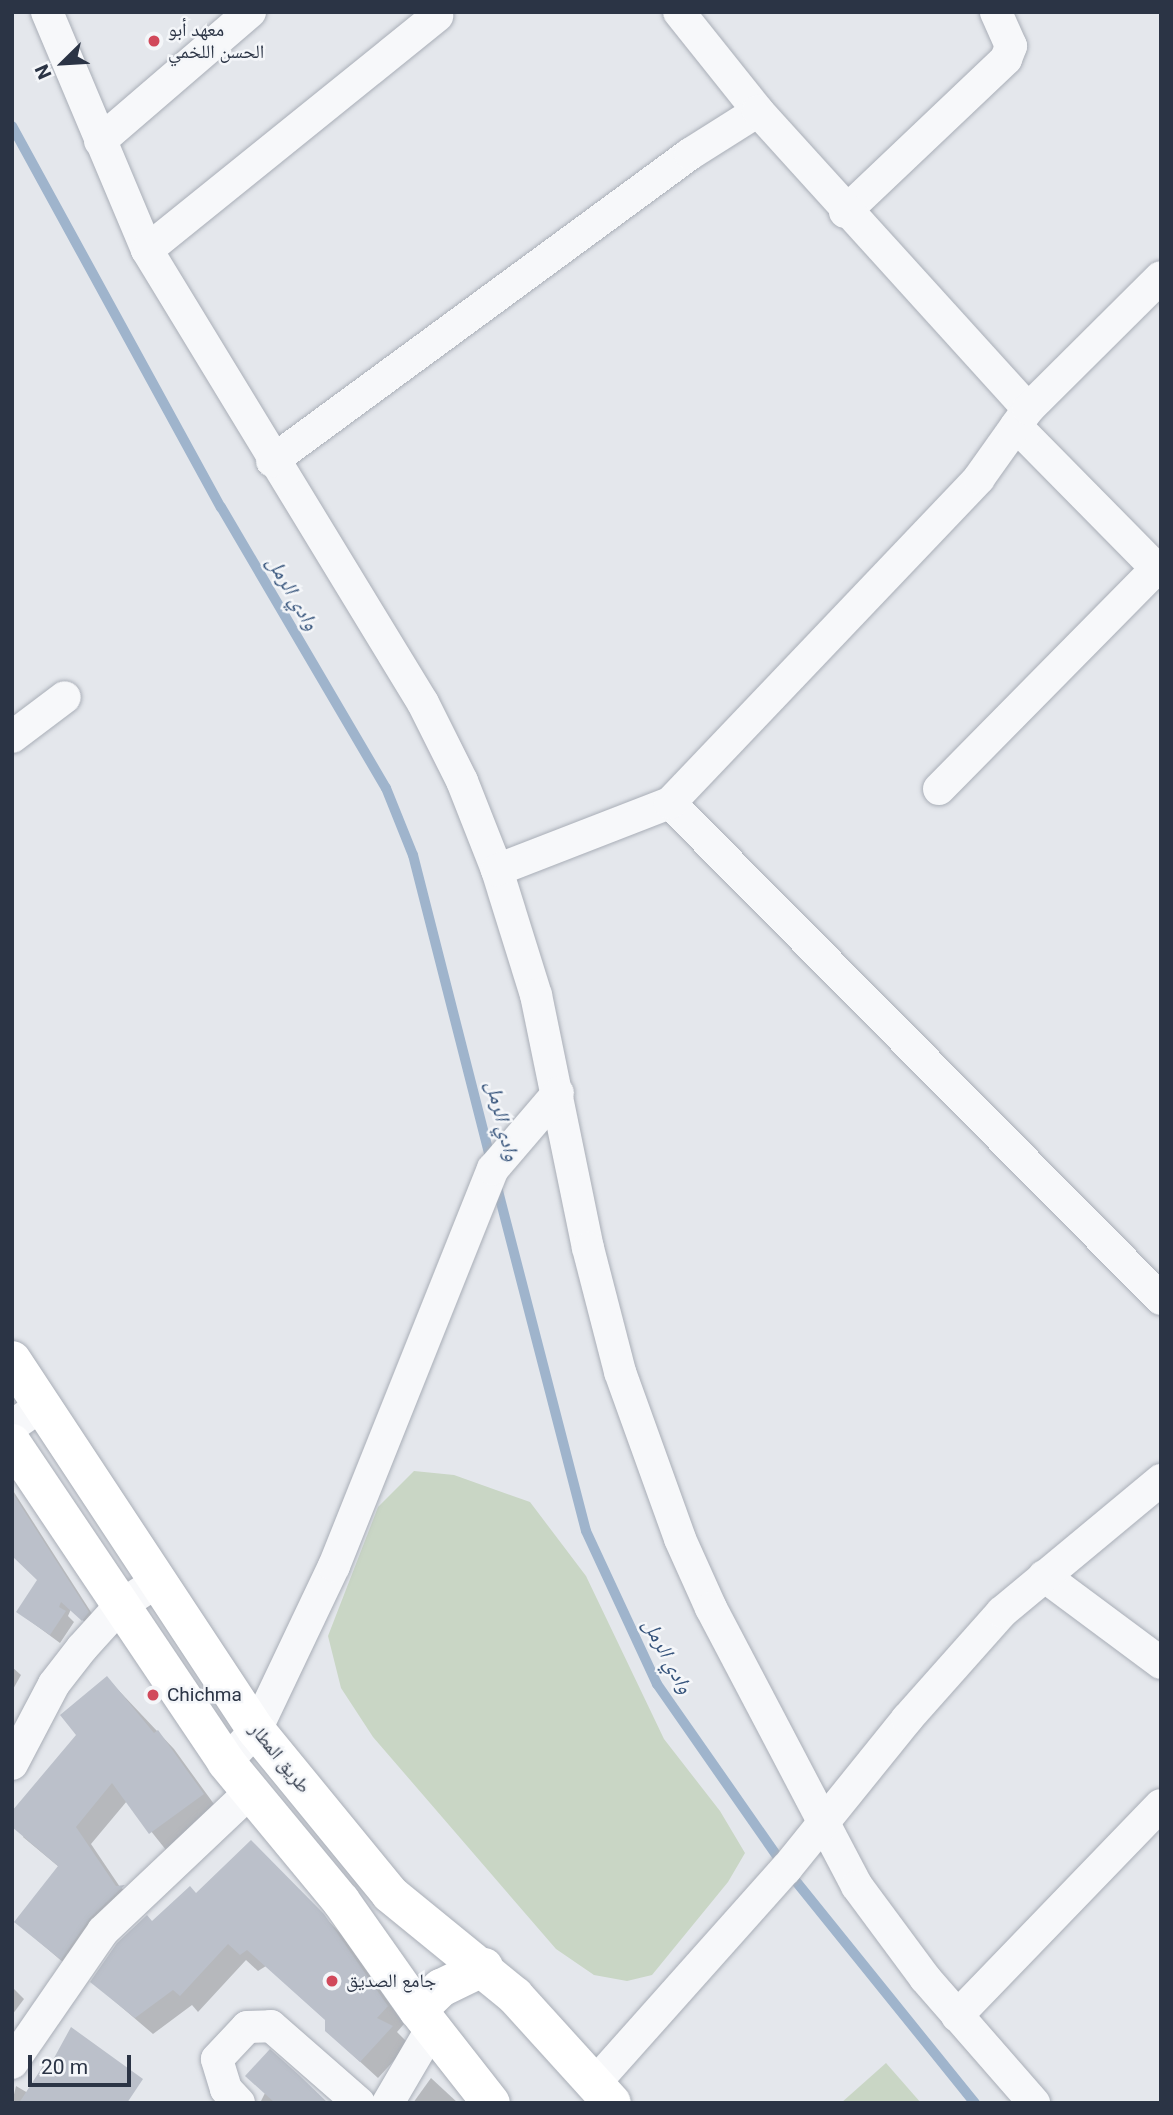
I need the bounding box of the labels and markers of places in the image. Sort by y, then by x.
place label: معهد أبو الحسن اللخمي [168,19,264,63]
marker: معهد أبو الحسن اللخمي [146,33,162,49]
place label: Chichma [167,1684,242,1706]
marker: Chichma [145,1687,161,1703]
place label: جامع الصديق [346,1970,436,1992]
marker: جامع الصديق [324,1973,340,1989]

